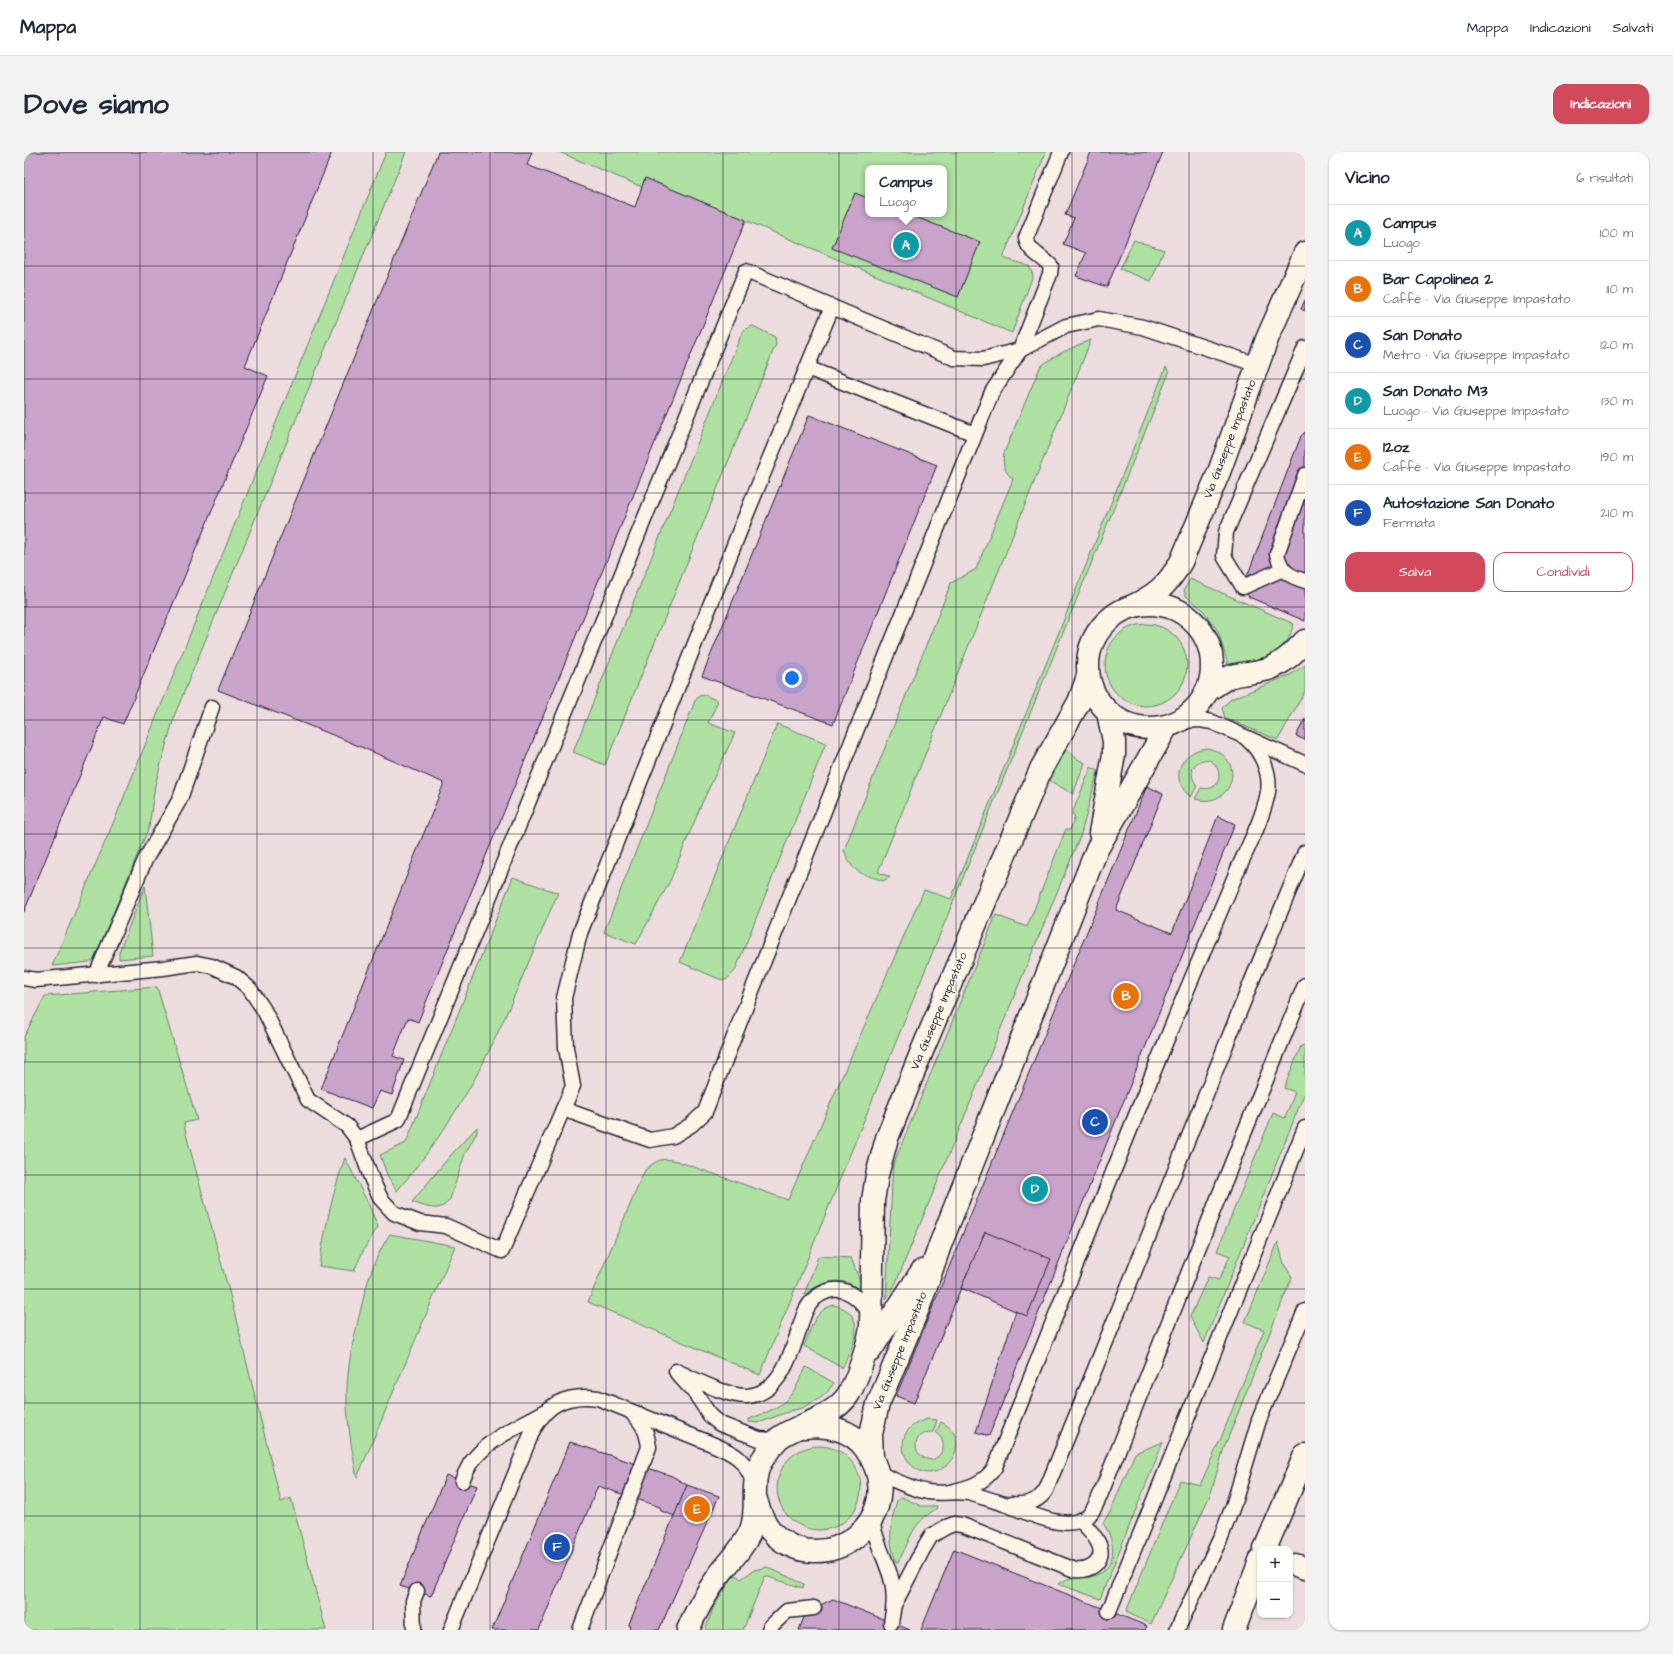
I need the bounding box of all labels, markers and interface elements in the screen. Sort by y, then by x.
text: Mappa [20,14,76,41]
text: Mappa [1467,18,1508,38]
text: Indicazioni [1530,18,1591,38]
text: Salvati [1613,18,1653,38]
button: Indicazioni [1553,84,1649,124]
text: Dove siamo [24,85,169,124]
popup [865,165,947,217]
text: Vicino [1345,166,1390,190]
text: 6 risultati [1576,169,1633,187]
text: Campus [879,172,933,193]
text: Luogo [879,193,916,211]
text: Campus [1383,213,1436,234]
text: A [1354,224,1362,242]
text: 100 m [1600,224,1633,242]
pin: A [893,230,919,260]
text: Luogo [1383,234,1420,252]
text: Bar Capolinea 2 [1383,269,1493,290]
text: B [1353,280,1363,298]
text: 110 m [1606,280,1633,298]
text: Caffè · Via Giuseppe Impastato [1383,290,1570,308]
text: San Donato [1383,325,1462,346]
text: C [1353,336,1363,354]
text: 120 m [1600,336,1633,354]
text: Metro · Via Giuseppe Impastato [1383,346,1569,364]
street label: Via Giuseppe Impastato [1199,377,1261,501]
text: San Donato M3 [1383,381,1488,402]
text: D [1354,392,1362,410]
text: 130 m [1601,392,1633,410]
text: Luogo · Via Giuseppe Impastato [1383,402,1569,420]
text: 12oz [1383,437,1409,458]
text: E [1354,448,1362,466]
text: 190 m [1600,448,1633,466]
text: Caffè · Via Giuseppe Impastato [1383,458,1570,476]
text: Autostazione San Donato [1383,493,1554,514]
text: F [1353,504,1363,522]
text: 210 m [1600,504,1633,522]
text: Fermata [1383,514,1435,532]
button: Salva [1345,552,1485,592]
button: Condividi [1493,552,1633,592]
your location [782,668,802,688]
street label: Via Giuseppe Impastato [907,949,972,1072]
pin: B [1113,981,1139,1011]
pin: C [1082,1107,1108,1137]
pin: D [1022,1174,1048,1204]
street label: Via Giuseppe Impastato [868,1289,932,1413]
pin: E [684,1494,710,1524]
pin: F [544,1532,570,1562]
map controls [1257,1546,1293,1618]
button: + [1257,1546,1293,1582]
button: − [1257,1582,1293,1618]

